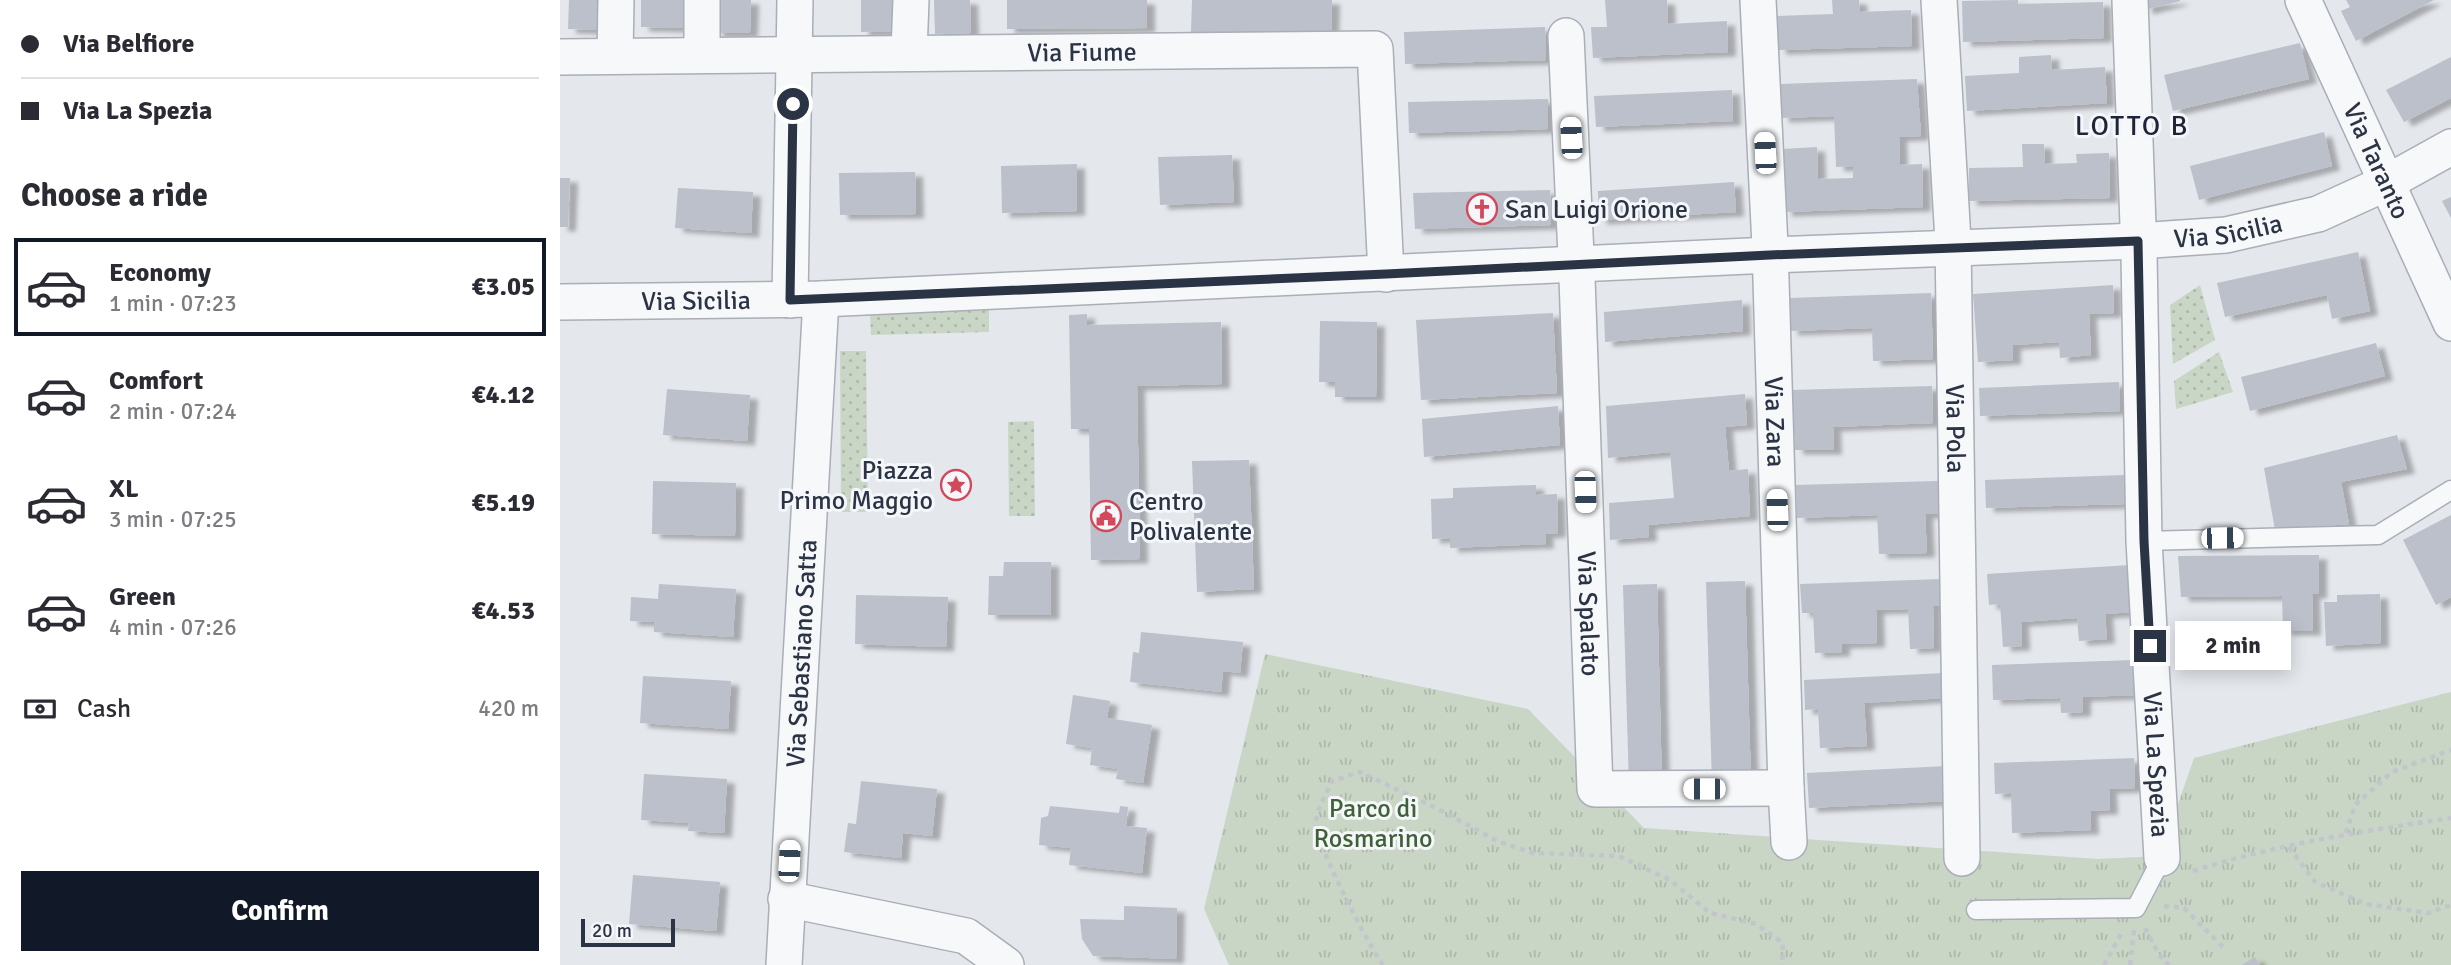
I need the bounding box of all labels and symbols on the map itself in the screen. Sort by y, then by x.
street label: Via Fiume [1027,36,1137,69]
route start [777,88,809,120]
street label: Via Taranto [2335,98,2416,224]
district label: LOTTO B [2075,109,2189,143]
car [1560,116,1583,160]
car [1754,131,1777,175]
church icon: San Luigi Orione [1465,192,1499,226]
place label: San Luigi Orione [1505,194,1688,226]
street label: Via Sicilia [2173,208,2286,256]
street label: Via Sicilia [641,285,751,318]
street label: Via Zara [1757,376,1792,468]
street label: Via Pola [1938,384,1971,473]
place label: Piazza Primo Maggio [780,455,933,517]
place icon: Piazza Primo Maggio [939,468,973,502]
car [1574,471,1597,513]
place label: Centro Polivalente [1129,486,1252,548]
car [1766,489,1789,531]
public building icon: Centro Polivalente [1089,499,1123,533]
car [2201,527,2244,549]
street label: Via Sebastiano Satta [780,539,825,768]
street label: Via Spalato [1570,550,1606,677]
callout: 2 min [2174,622,2290,670]
route end [2134,630,2166,662]
street label: Via La Spezia [2136,691,2176,838]
car [1684,779,1726,800]
park label: Parco di Rosmarino [1314,793,1432,855]
car [778,839,801,883]
scale bar [581,916,676,948]

